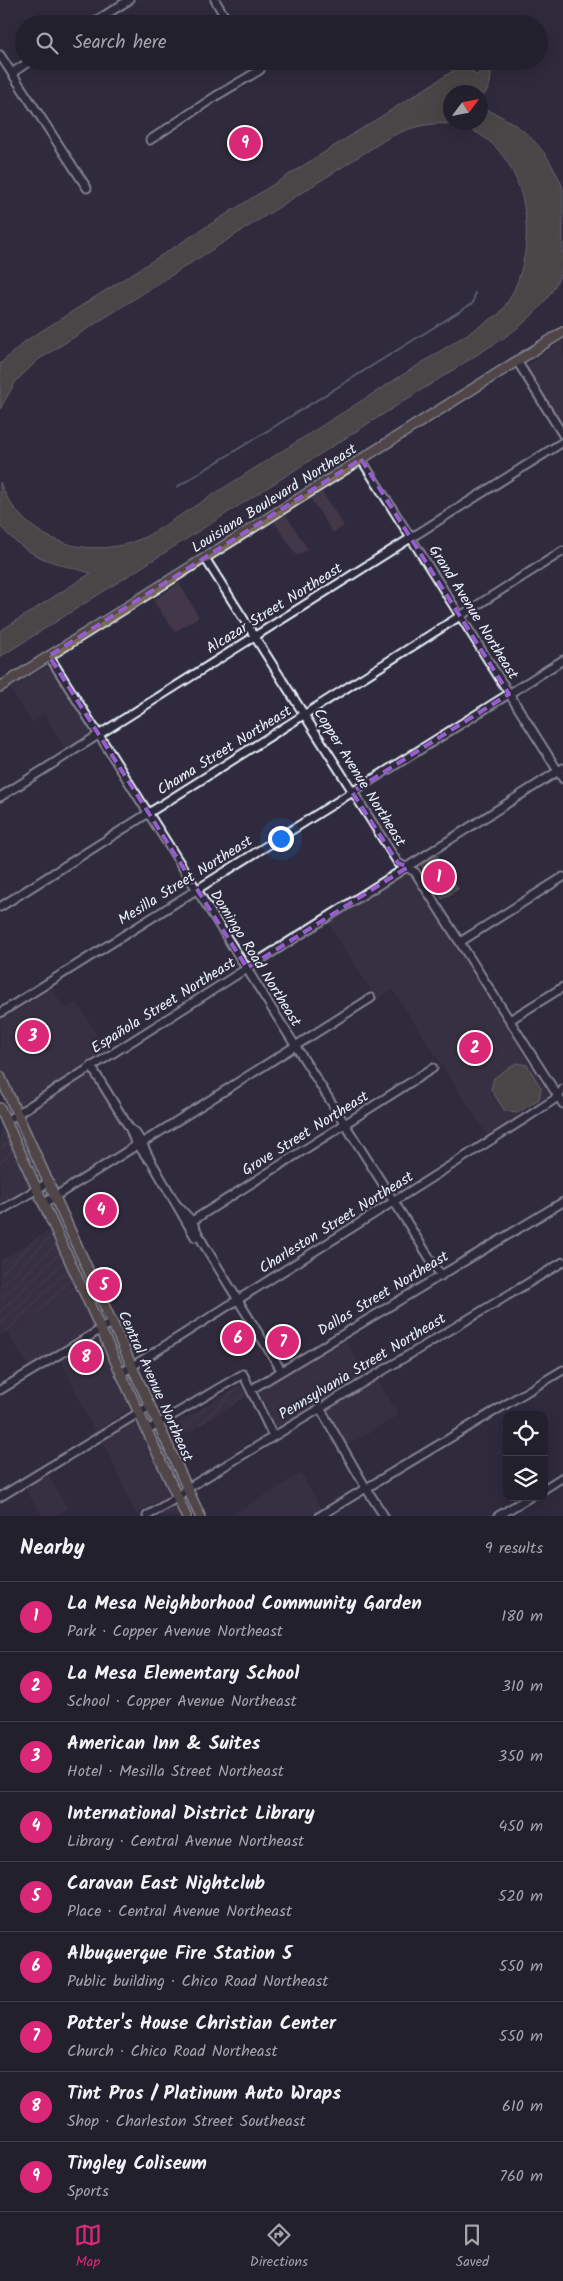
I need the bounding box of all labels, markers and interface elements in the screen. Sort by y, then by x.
search box [15,15,548,70]
text: Search here [73,28,167,58]
icon: search [33,29,61,57]
north arrow [443,85,488,130]
pin: 9 [229,124,261,162]
street label: Louisiana Boulevard Northeast [187,438,362,560]
street label: Grand Avenue Northeast [422,541,524,685]
street label: Alcazar Street Northeast [202,557,348,661]
street label: Chama Street Northeast [153,700,297,802]
street label: Copper Avenue Northeast [307,703,412,852]
your location [268,826,294,852]
street label: Mesilla Street Northeast [114,830,258,932]
pin: 1 [423,858,455,896]
street label: Domingo Road Northeast [203,885,307,1032]
street label: Española Street Northeast [86,951,241,1060]
pin: 3 [17,1017,49,1055]
pin: 2 [459,1029,491,1067]
street label: Grove Street Northeast [237,1085,374,1183]
street label: Charleston Street Northeast [255,1165,419,1280]
pin: 4 [85,1191,117,1229]
street label: Dallas Street Northeast [313,1245,454,1343]
pin: 5 [88,1266,120,1304]
street label: Central Avenue Northeast [111,1307,199,1466]
street label: Pennsylvania Street Northeast [274,1307,451,1427]
pin: 6 [222,1319,254,1357]
pin: 7 [267,1323,299,1361]
pin: 8 [70,1338,102,1376]
map controls [503,1411,548,1501]
button: locate [503,1411,548,1456]
button: layers [503,1456,548,1501]
text: Nearby [20,1532,85,1565]
text: 9 results [485,1536,543,1561]
text: La Mesa Neighborhood Community Garden [67,1589,422,1619]
text: 1 [34,1604,38,1629]
text: 180 m [501,1604,543,1629]
text: Park · Copper Avenue Northeast [67,1619,283,1644]
text: La Mesa Elementary School [67,1659,299,1689]
text: 2 [31,1674,41,1699]
text: 310 m [502,1674,543,1699]
text: School · Copper Avenue Northeast [67,1689,297,1714]
text: American Inn & Suites [67,1729,260,1759]
text: 3 [32,1744,40,1769]
text: 350 m [498,1744,543,1769]
text: Hotel · Mesilla Street Northeast [67,1759,284,1784]
text: International District Library [67,1799,315,1829]
text: 4 [32,1814,40,1839]
text: 450 m [498,1814,543,1839]
text: Library · Central Avenue Northeast [67,1829,304,1854]
text: Caravan East Nightclub [67,1869,265,1899]
text: 5 [32,1884,40,1909]
text: 520 m [498,1884,543,1909]
text: Place · Central Avenue Northeast [67,1899,292,1924]
text: Albuquerque Fire Station 5 [67,1939,292,1969]
text: 6 [32,1954,40,1979]
text: 550 m [499,1954,543,1979]
text: Public building · Chico Road Northeast [67,1969,329,1994]
text: Potter's House Christian Center [67,2009,336,2039]
text: 7 [32,2024,40,2049]
text: 550 m [499,2024,543,2049]
text: Church · Chico Road Northeast [67,2039,278,2064]
text: Tint Pros / Platinum Auto Wraps [67,2079,341,2109]
text: 8 [31,2094,41,2119]
text: 610 m [502,2094,543,2119]
text: Shop · Charleston Street Southeast [67,2109,306,2134]
text: Tingley Coliseum [67,2149,207,2179]
text: 9 [32,2164,40,2189]
text: 760 m [500,2164,543,2189]
text: Sports [67,2179,109,2204]
tab: Map [74,2221,102,2273]
tab: Directions [250,2221,308,2273]
tab: Saved [456,2221,489,2273]

